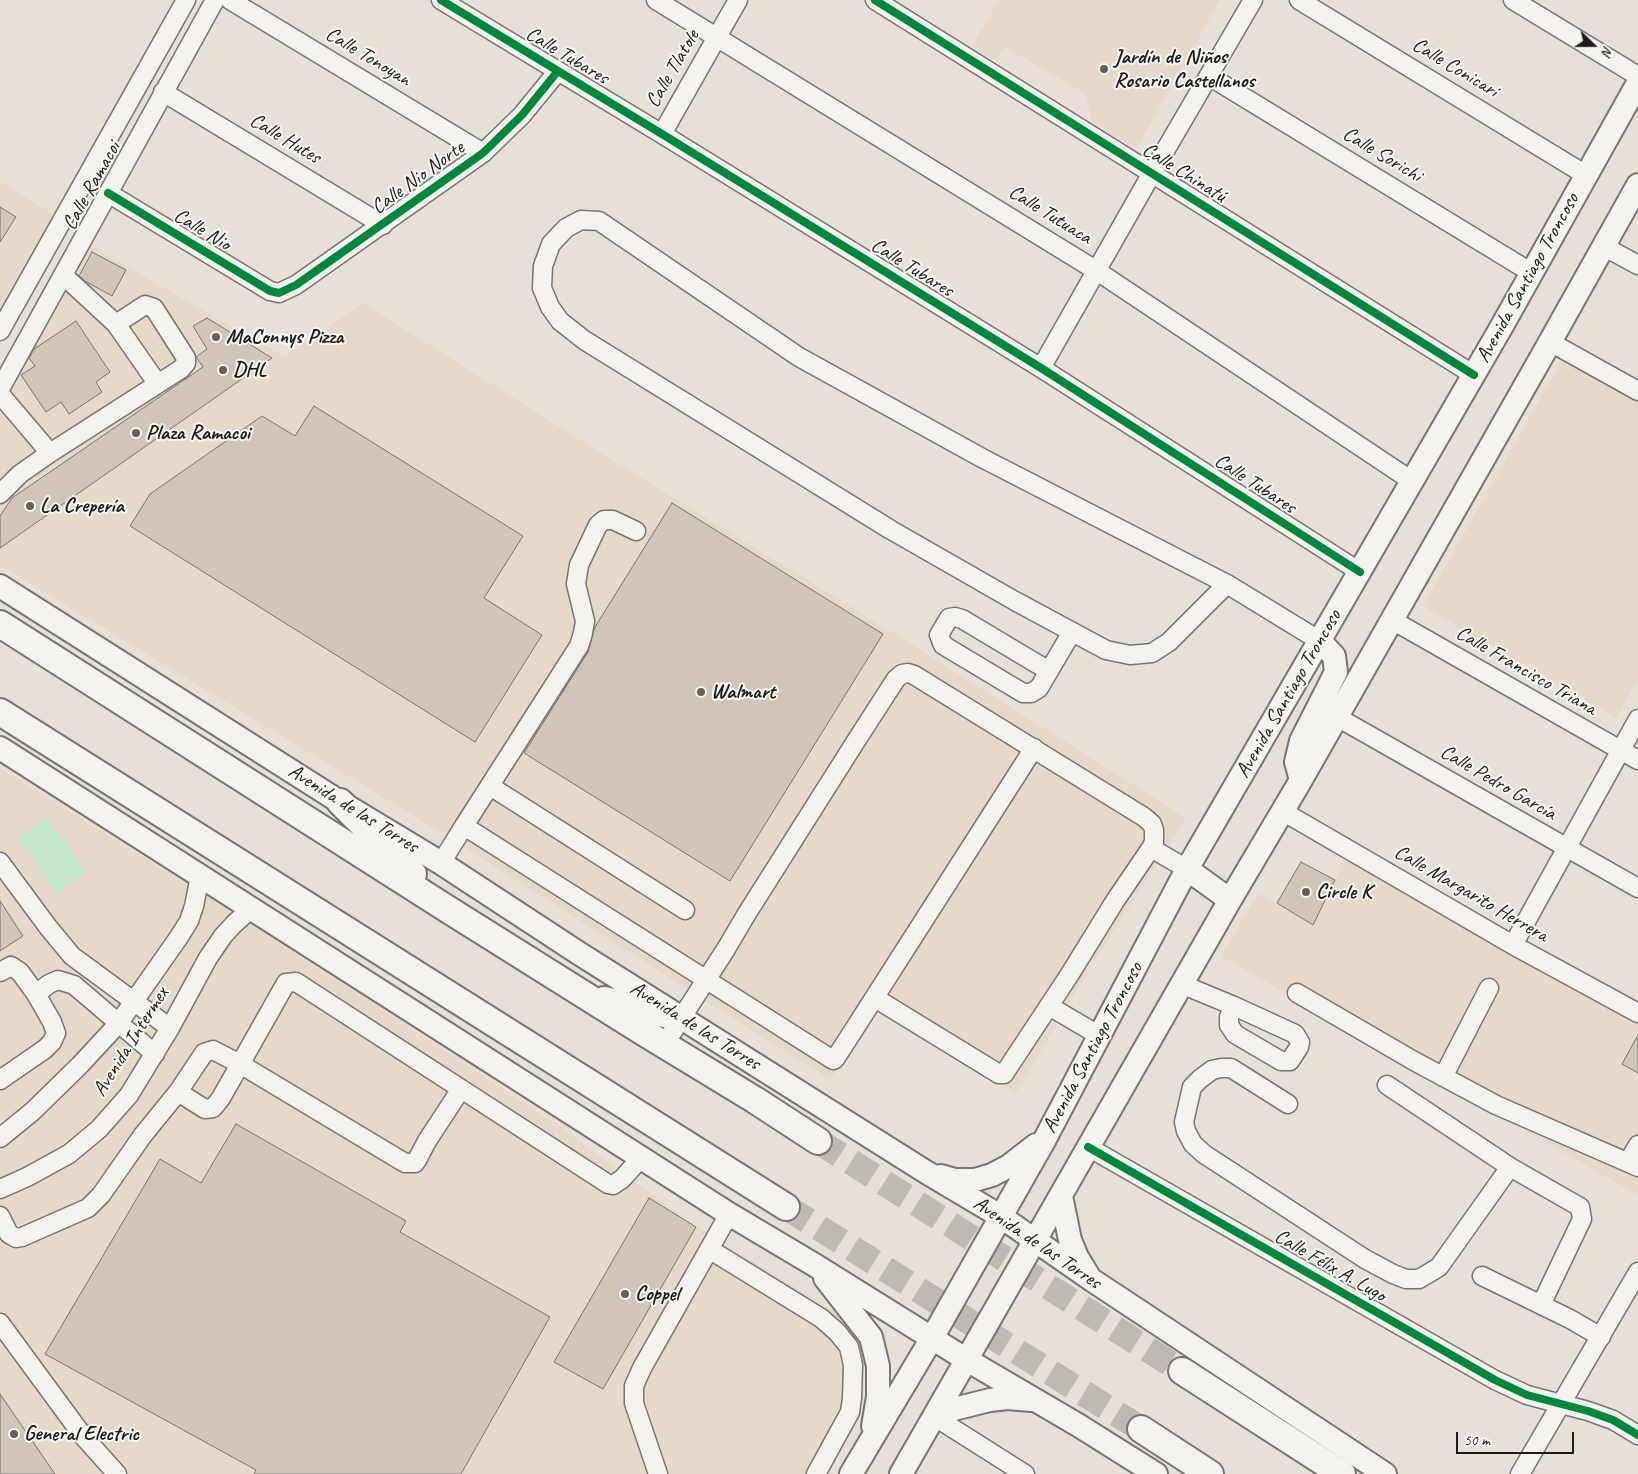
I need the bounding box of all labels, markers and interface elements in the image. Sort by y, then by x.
north arrow [1568,20,1618,70]
street label: Calle Tubares [521,21,613,91]
street label: Calle Tonoyan [321,22,415,92]
street label: Calle Tlatole [641,26,705,112]
street label: Calle Conicari [1407,32,1503,104]
place label: Jardín de Niños Rosario Castellanos [1114,44,1255,94]
text: N [1598,44,1617,58]
marker: Jardín de Niños Rosario Castellanos [1098,63,1110,75]
street label: Calle Hutes [245,108,325,170]
street label: Calle Sorichi [1338,122,1426,188]
street label: Calle Nio Norte [367,136,469,220]
street label: Calle Ramacoi [57,137,127,235]
street label: Calle Chinatú [1137,137,1231,209]
street label: Calle Tutuaca [1004,180,1096,250]
street label: Avenida Santiago Troncoso [1471,189,1585,367]
street label: Calle Nio [169,203,235,257]
street label: Calle Tubares [866,233,958,303]
place label: MaConnys Pizza [226,324,343,350]
marker: MaConnys Pizza [210,331,222,343]
place label: DHL [233,357,266,383]
marker: DHL [217,364,229,376]
place label: Plaza Ramacoi [146,420,250,446]
marker: Plaza Ramacoi [130,427,142,439]
street label: Calle Tubares [1209,448,1301,520]
place label: La Crepería [40,493,124,519]
marker: La Crepería [24,500,36,512]
street label: Avenida Santiago Troncoso [1231,606,1347,782]
street label: Calle Francisco Triana [1451,621,1601,721]
place label: Walmart [711,679,775,705]
marker: Walmart [695,686,707,698]
street label: Calle Pedro García [1435,740,1561,826]
street label: Avenida de las Torres [283,759,423,859]
street label: Calle Margarito Herrera [1390,840,1552,948]
place label: Circle K [1316,879,1372,905]
marker: Circle K [1300,886,1312,898]
street label: Avenida Santiago Troncoso [1037,958,1149,1138]
street label: Avenida de las Torres [625,976,765,1076]
street label: Avenida Intermex [87,983,175,1101]
street label: Avenida de las Torres [968,1191,1106,1295]
street label: Calle Félix A. Lugo [1270,1224,1390,1308]
place label: Coppel [635,1281,679,1307]
marker: Coppel [619,1288,631,1300]
place label: General Electric [24,1421,139,1447]
scale bar [1458,1422,1576,1454]
marker: General Electric [8,1428,20,1440]
text: 50 m [1464,1431,1490,1450]

